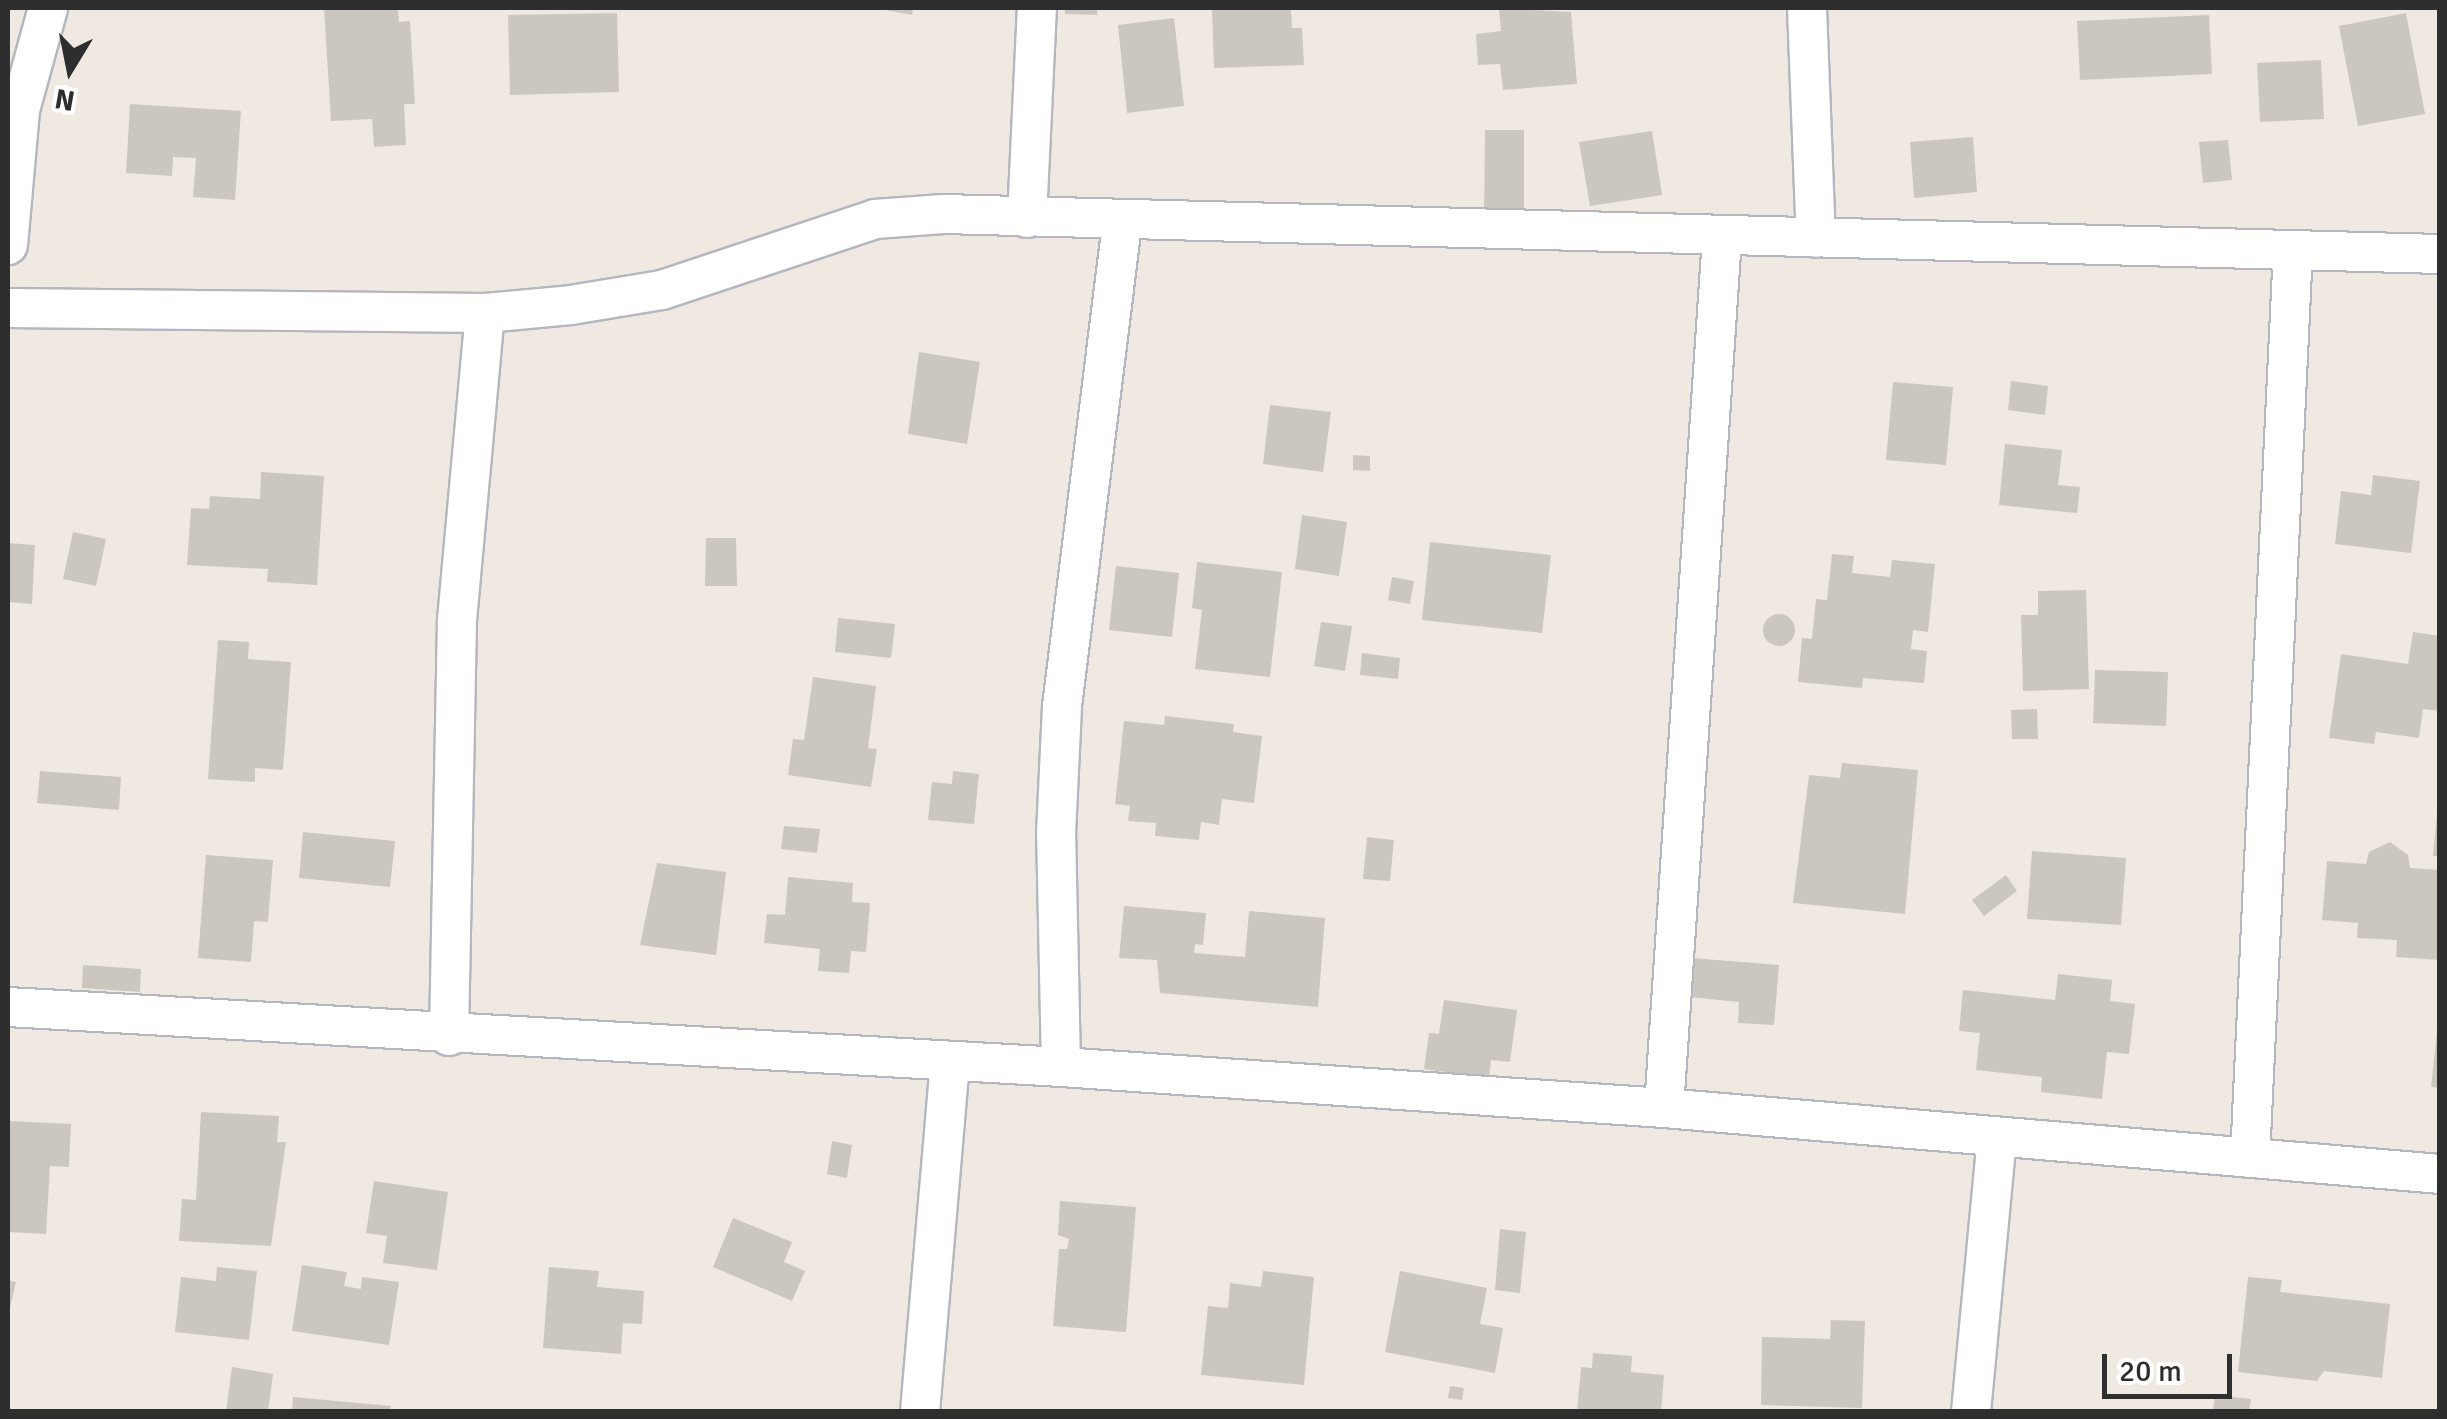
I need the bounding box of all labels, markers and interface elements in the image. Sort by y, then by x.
north arrow [20,20,120,120]
text: N [52,81,77,118]
scale bar [2107,1334,2237,1396]
text: 20 m [2119,1353,2182,1390]

